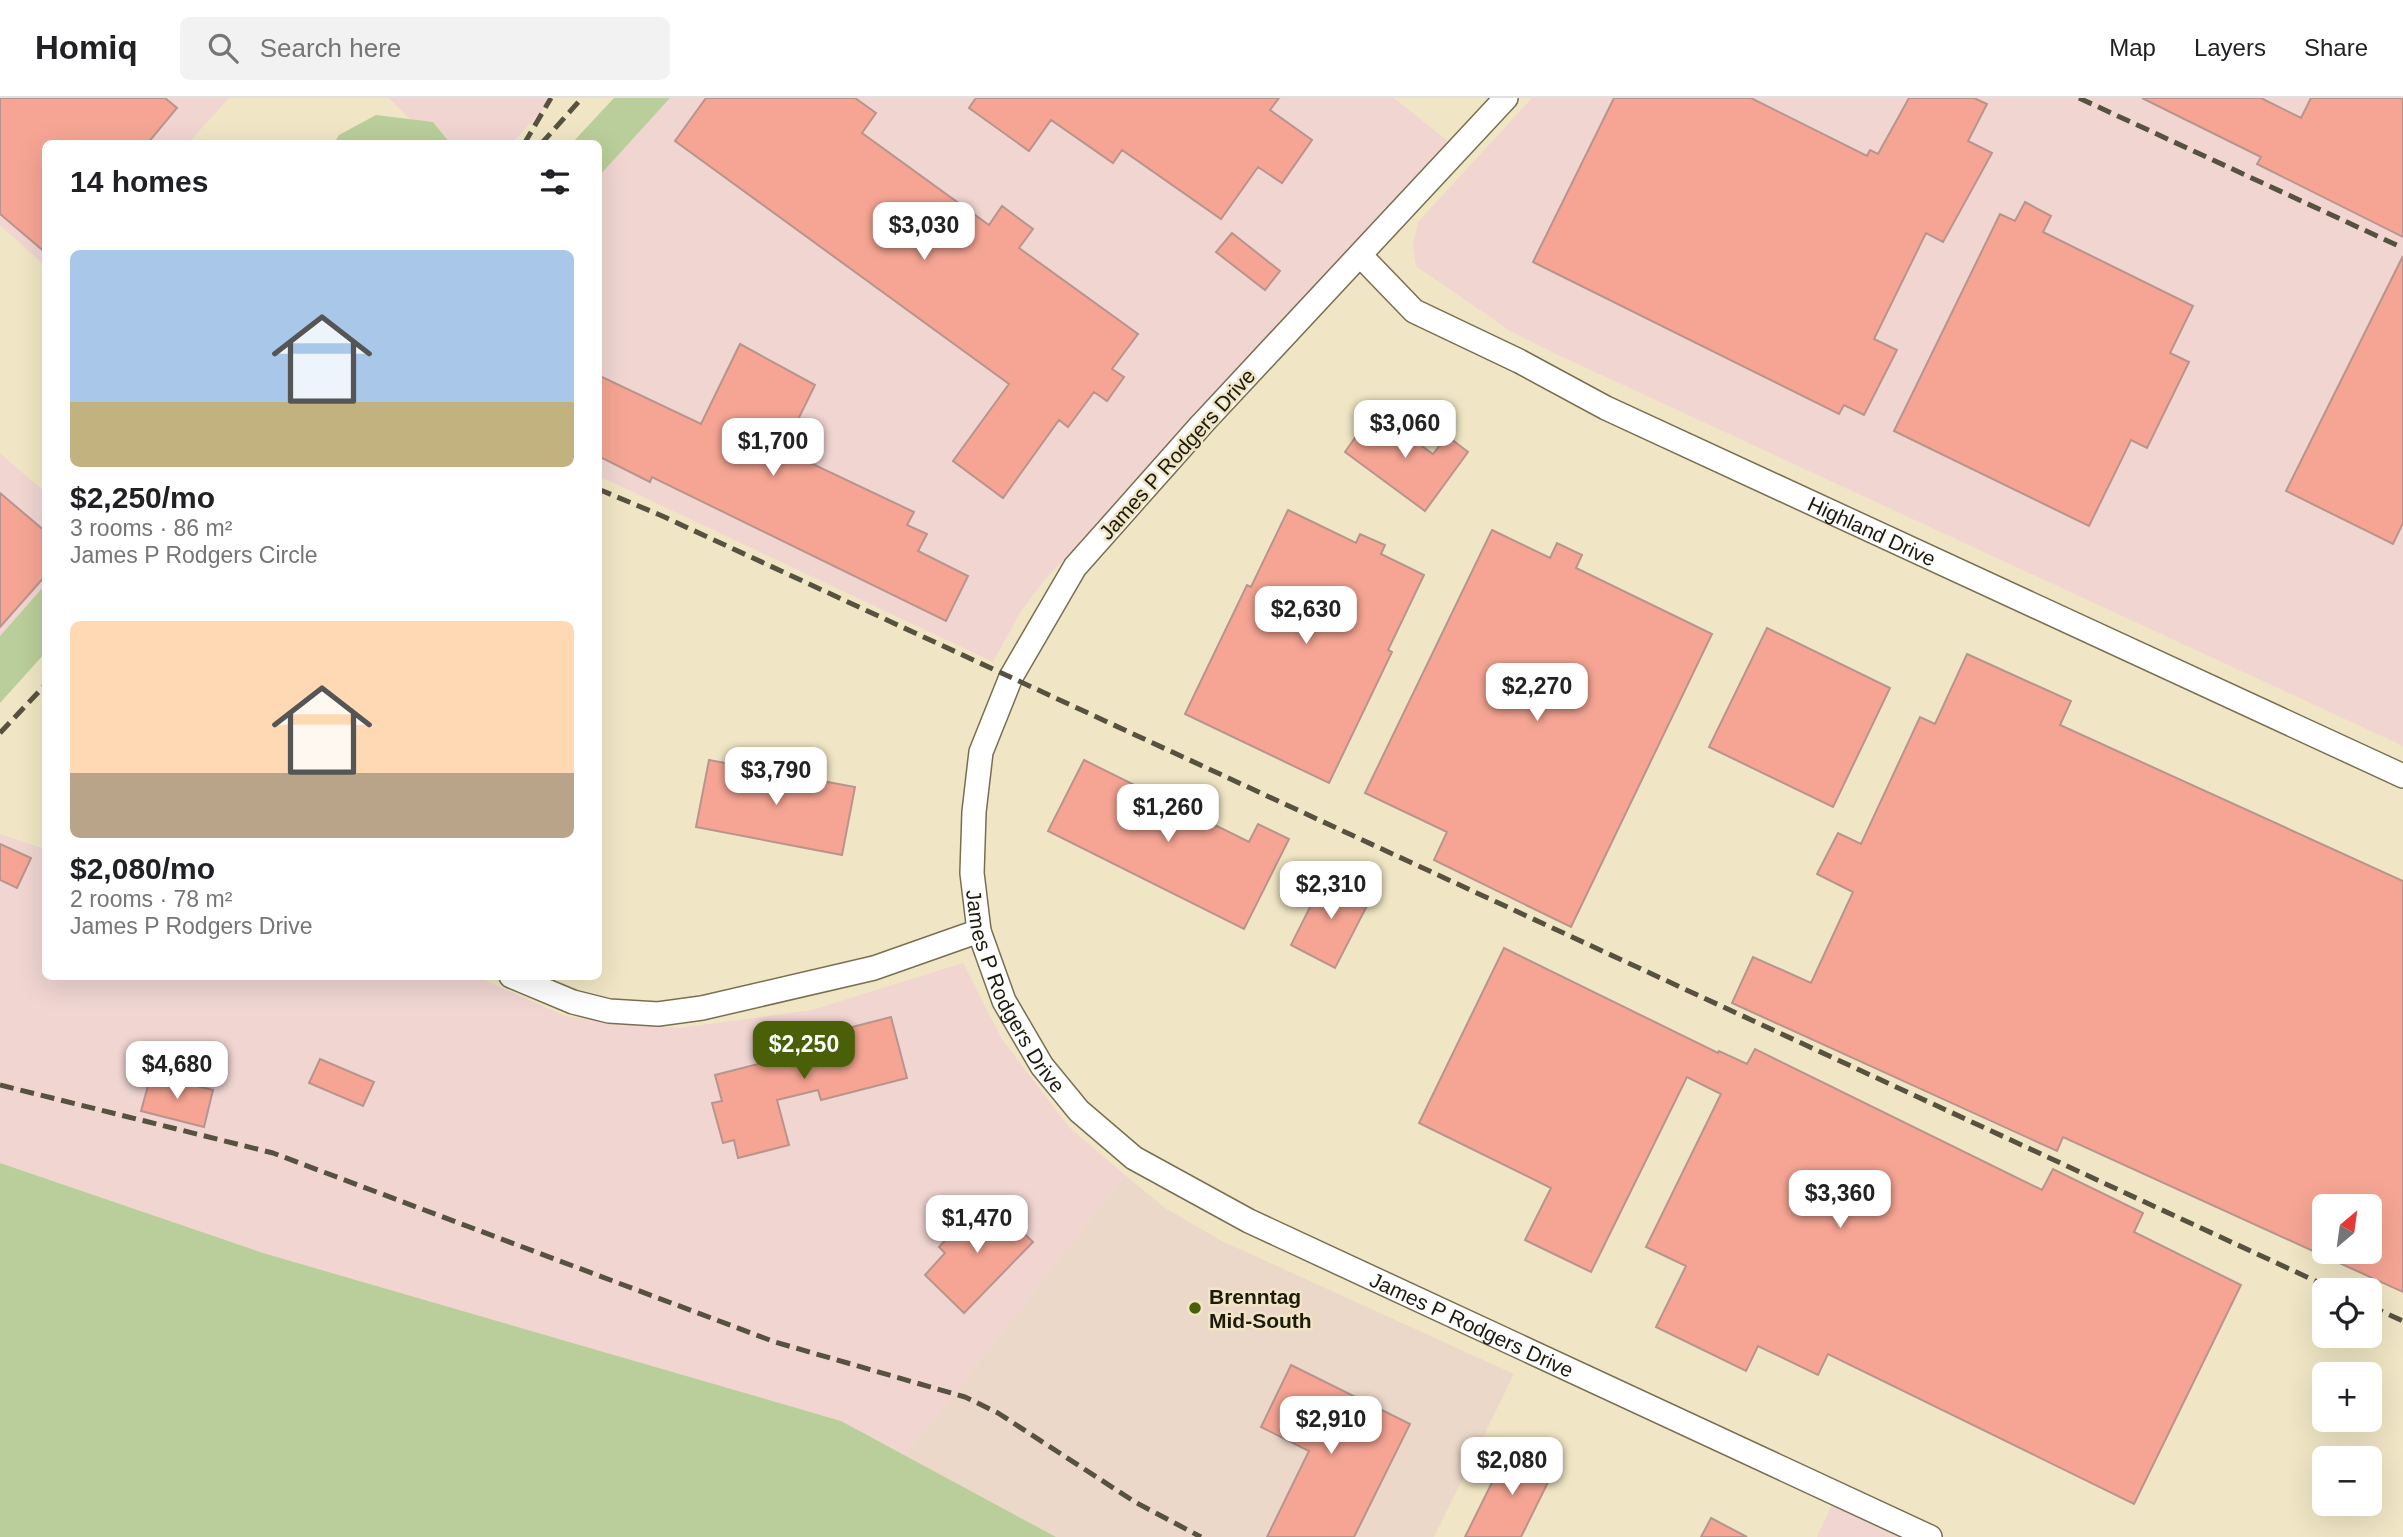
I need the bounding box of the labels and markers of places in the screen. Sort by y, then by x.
pin: $3,030 [867,202,981,262]
pin: $3,060 [1348,400,1462,460]
pin: $1,700 [716,418,830,478]
pin: $2,630 [1249,587,1363,646]
pin: $2,270 [1480,664,1594,723]
pin: $3,790 [719,748,833,807]
pin: $1,260 [1111,784,1225,844]
pin: $2,310 [1274,862,1388,921]
pin: $2,250 [747,1021,861,1081]
pin: $4,680 [120,1042,234,1101]
pin: $3,360 [1783,1170,1897,1230]
pin: $1,470 [920,1196,1034,1255]
place label: Brenntag Mid-South [1209,1285,1312,1332]
marker: Brenntag Mid-South [1187,1300,1203,1316]
pin: $2,910 [1274,1396,1388,1456]
pin: $2,080 [1455,1438,1569,1497]

